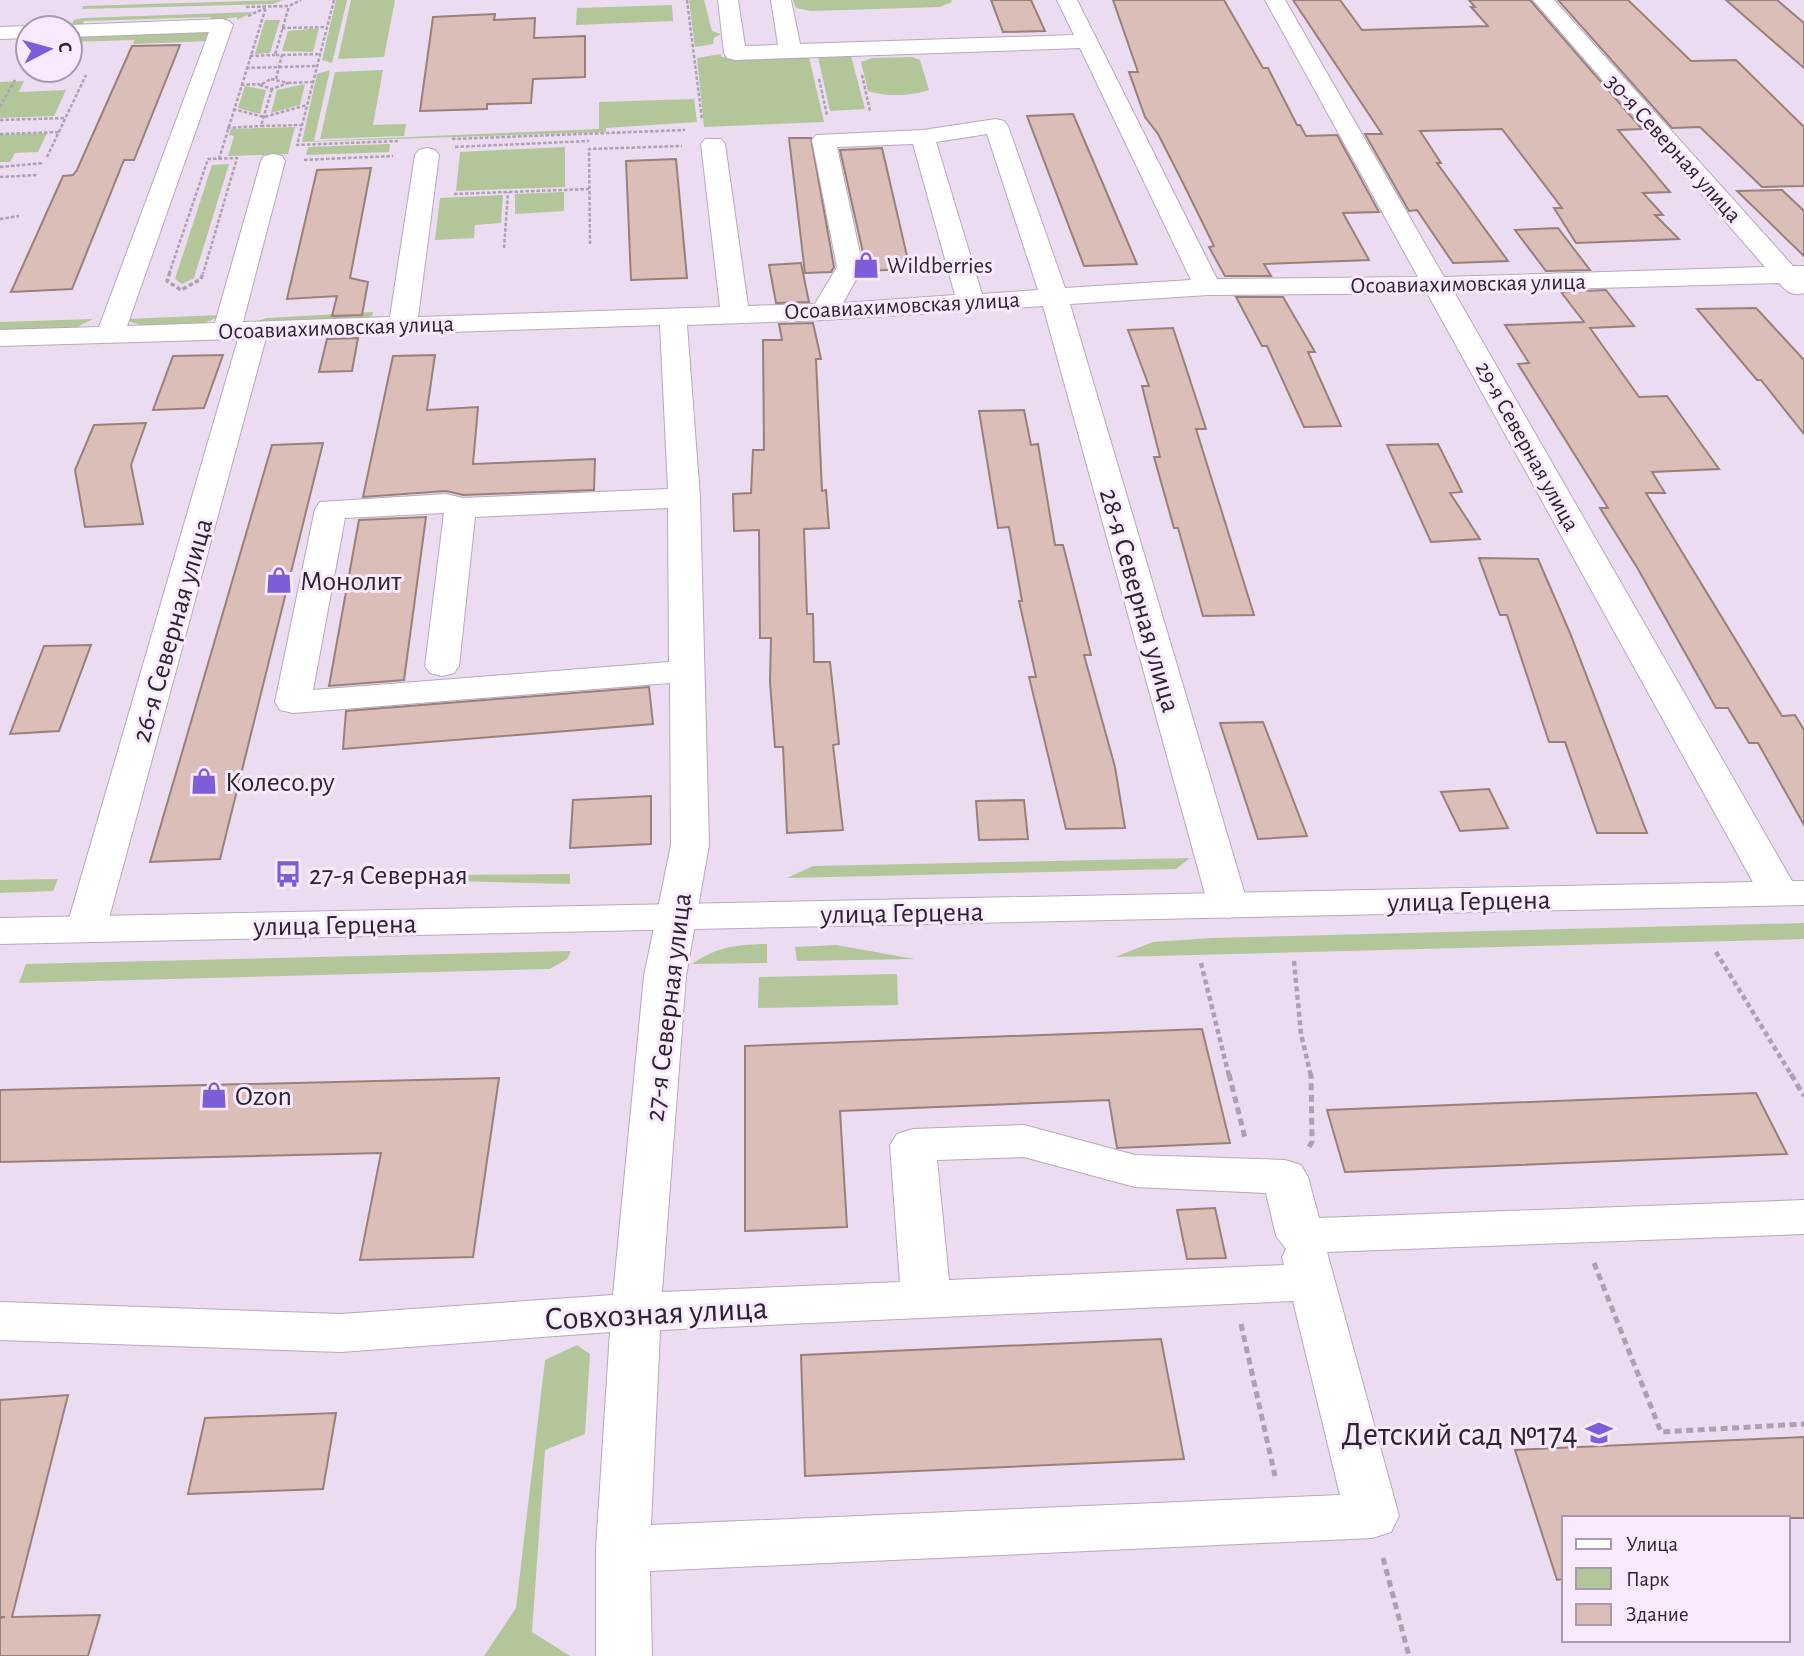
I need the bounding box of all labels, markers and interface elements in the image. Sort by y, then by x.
north arrow [14,14,84,84]
text: С [54,41,74,54]
street label: 30-я Северная улица [1601,71,1745,228]
shop icon: Wildberries [851,250,881,280]
place label: Wildberries [887,255,993,278]
street label: Осоавиахимовская улица [1350,271,1586,298]
street label: Осоавиахимовская улица [784,289,1021,324]
street label: Осоавиахимовская улица [218,313,454,344]
street label: 29-я Северная улица [1471,358,1583,535]
street label: 28-я Северная улица [1094,485,1185,716]
street label: 26-я Северная улица [128,515,218,746]
shop icon: Монолит [264,565,294,595]
place label: Монолит [300,568,402,596]
shop icon: Колесо.ру [189,766,219,796]
place label: Колесо.ру [225,769,335,797]
bus stop icon: 27-я Северная [273,859,303,889]
place label: 27-я Северная [309,862,468,890]
street label: улица Герцена [1386,887,1551,917]
street label: 27-я Северная улица [641,891,697,1123]
street label: улица Герцена [819,899,984,929]
street label: улица Герцена [252,911,417,941]
shop icon: Ozon [199,1080,229,1110]
place label: Ozon [235,1083,292,1111]
street label: Совхозная улица [544,1292,769,1337]
school or university icon: Детский сад №174 [1584,1418,1614,1448]
place label: Детский сад №174 [1342,1419,1578,1452]
legend [1562,1516,1790,1642]
text: Улица [1626,1534,1679,1555]
text: Парк [1626,1569,1670,1590]
text: Здание [1626,1604,1689,1625]

